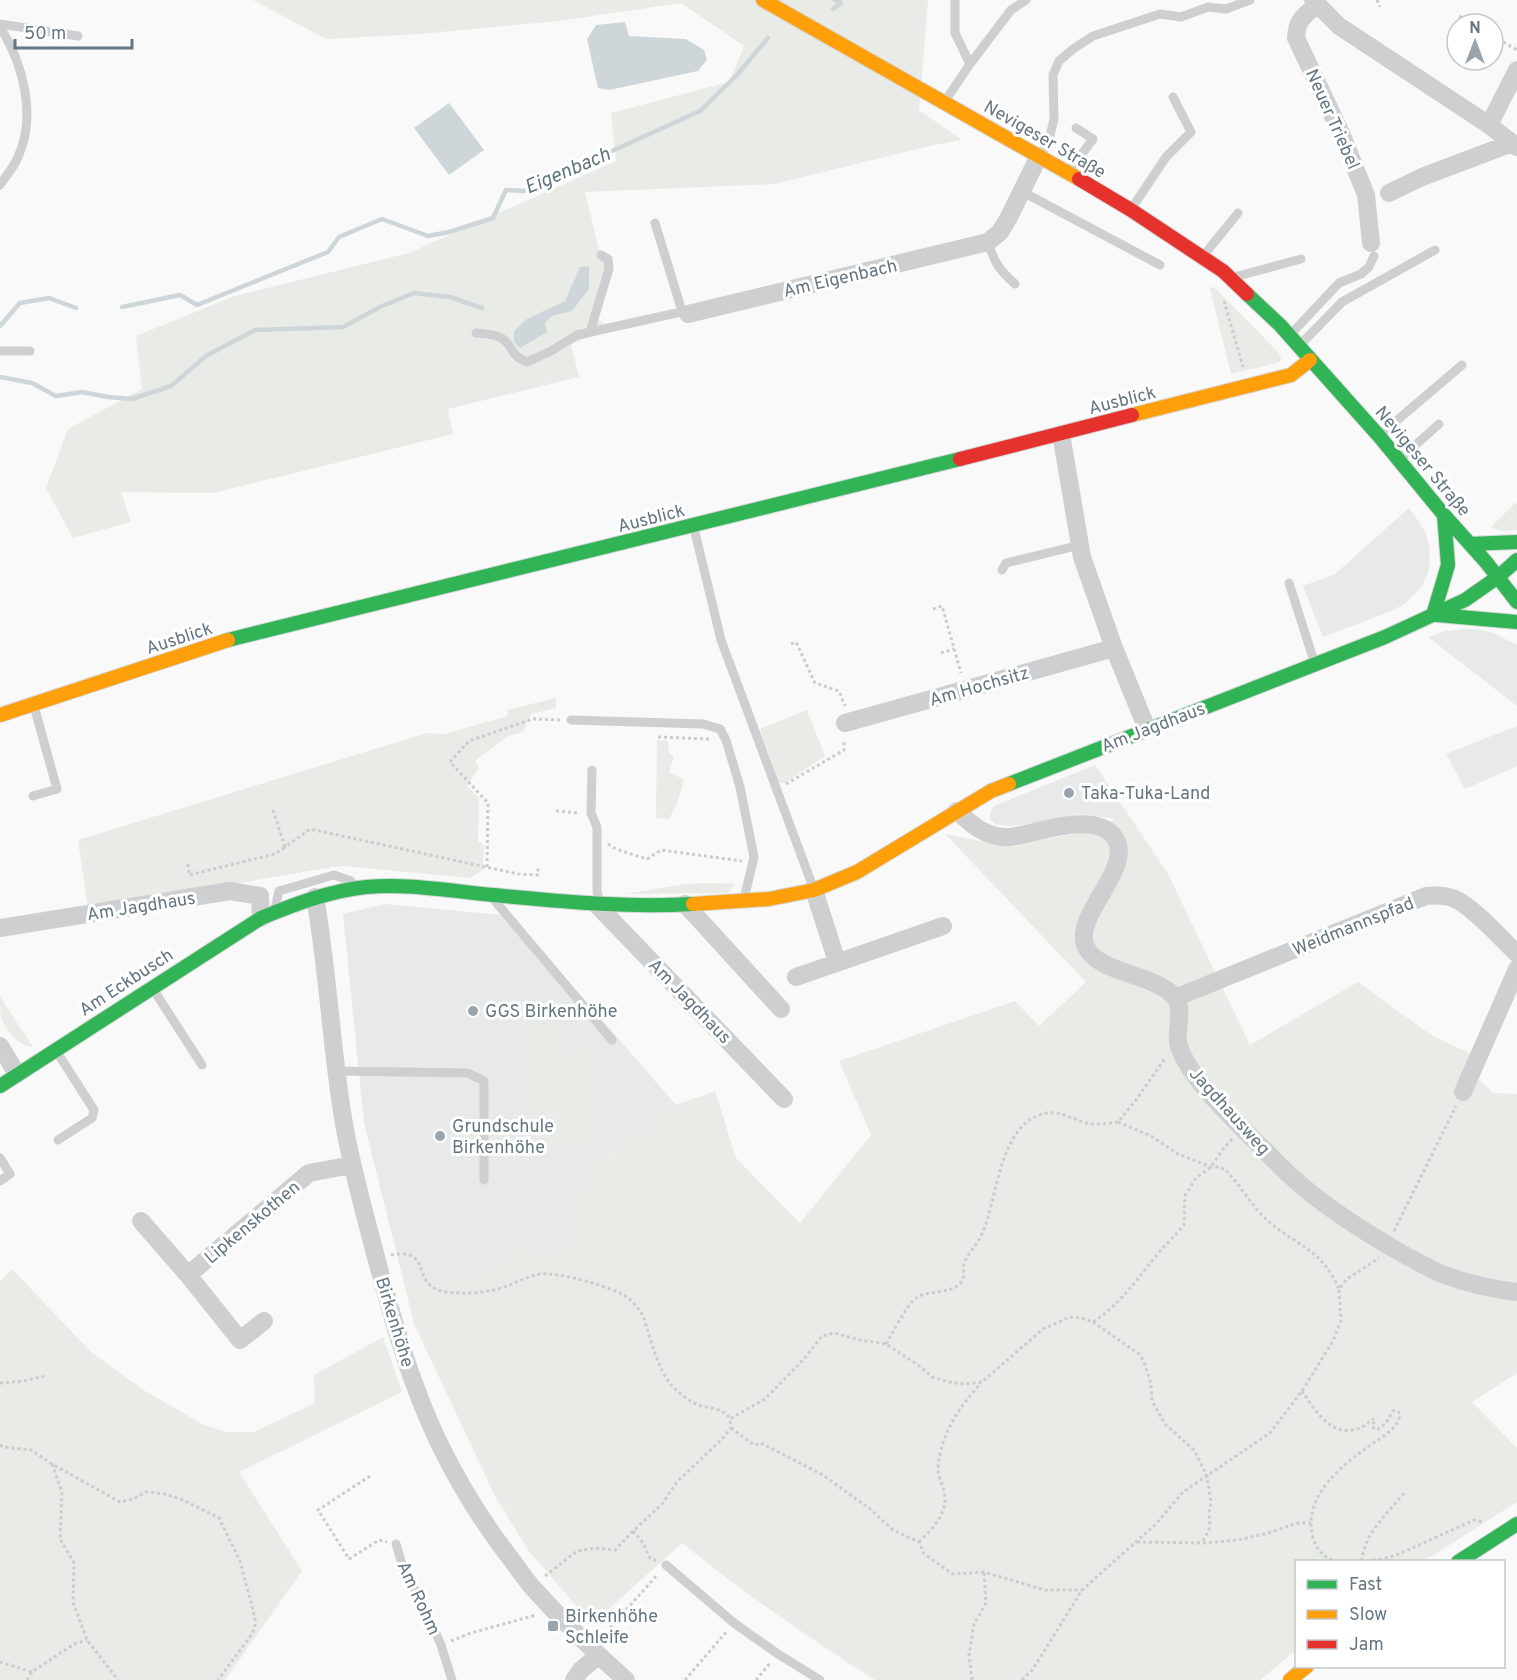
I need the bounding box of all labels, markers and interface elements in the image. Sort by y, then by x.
scale bar [15,12,132,50]
north arrow [1445,12,1505,72]
text: N [1469,19,1481,39]
text: 50 m [24,23,66,46]
street label: Neuer Triebel [1299,66,1364,174]
street label: Nevigeser Straße [979,96,1109,185]
water label: Eigenbach [521,142,615,201]
street label: Am Eigenbach [781,255,900,304]
street label: Ausblick [1086,382,1158,421]
street label: Nevigeser Straße [1369,402,1475,522]
street label: Ausblick [615,500,687,539]
street label: Ausblick [143,618,216,661]
street label: Am Hochsitz [927,662,1032,713]
street label: Am Jagdhaus [1098,698,1209,759]
place label: Taka-Tuka-Land [1081,783,1210,806]
marker: Taka-Tuka-Land [1062,786,1076,800]
street label: Am Jagdhaus [85,888,197,927]
street label: Weidmannspfad [1289,893,1418,962]
street label: Am Eckbusch [75,944,178,1022]
street label: Am Jagdhaus [643,955,735,1049]
place label: GGS Birkenhöhe [485,1001,618,1024]
marker: GGS Birkenhöhe [466,1004,480,1018]
street label: Jagdhausweg [1183,1063,1274,1161]
place label: Grundschule Birkenhöhe [452,1116,554,1160]
marker: Grundschule Birkenhöhe [433,1129,447,1143]
street label: Lipkenskothen [200,1176,306,1270]
street label: Birkenhöhe [369,1275,418,1370]
street label: Am Rohm [391,1558,445,1639]
legend [1295,1560,1505,1668]
text: Fast [1349,1574,1382,1597]
text: Slow [1349,1604,1387,1627]
place label: Birkenhöhe Schleife [565,1606,658,1650]
marker: Birkenhöhe Schleife [546,1619,560,1633]
text: Jam [1349,1634,1384,1657]

